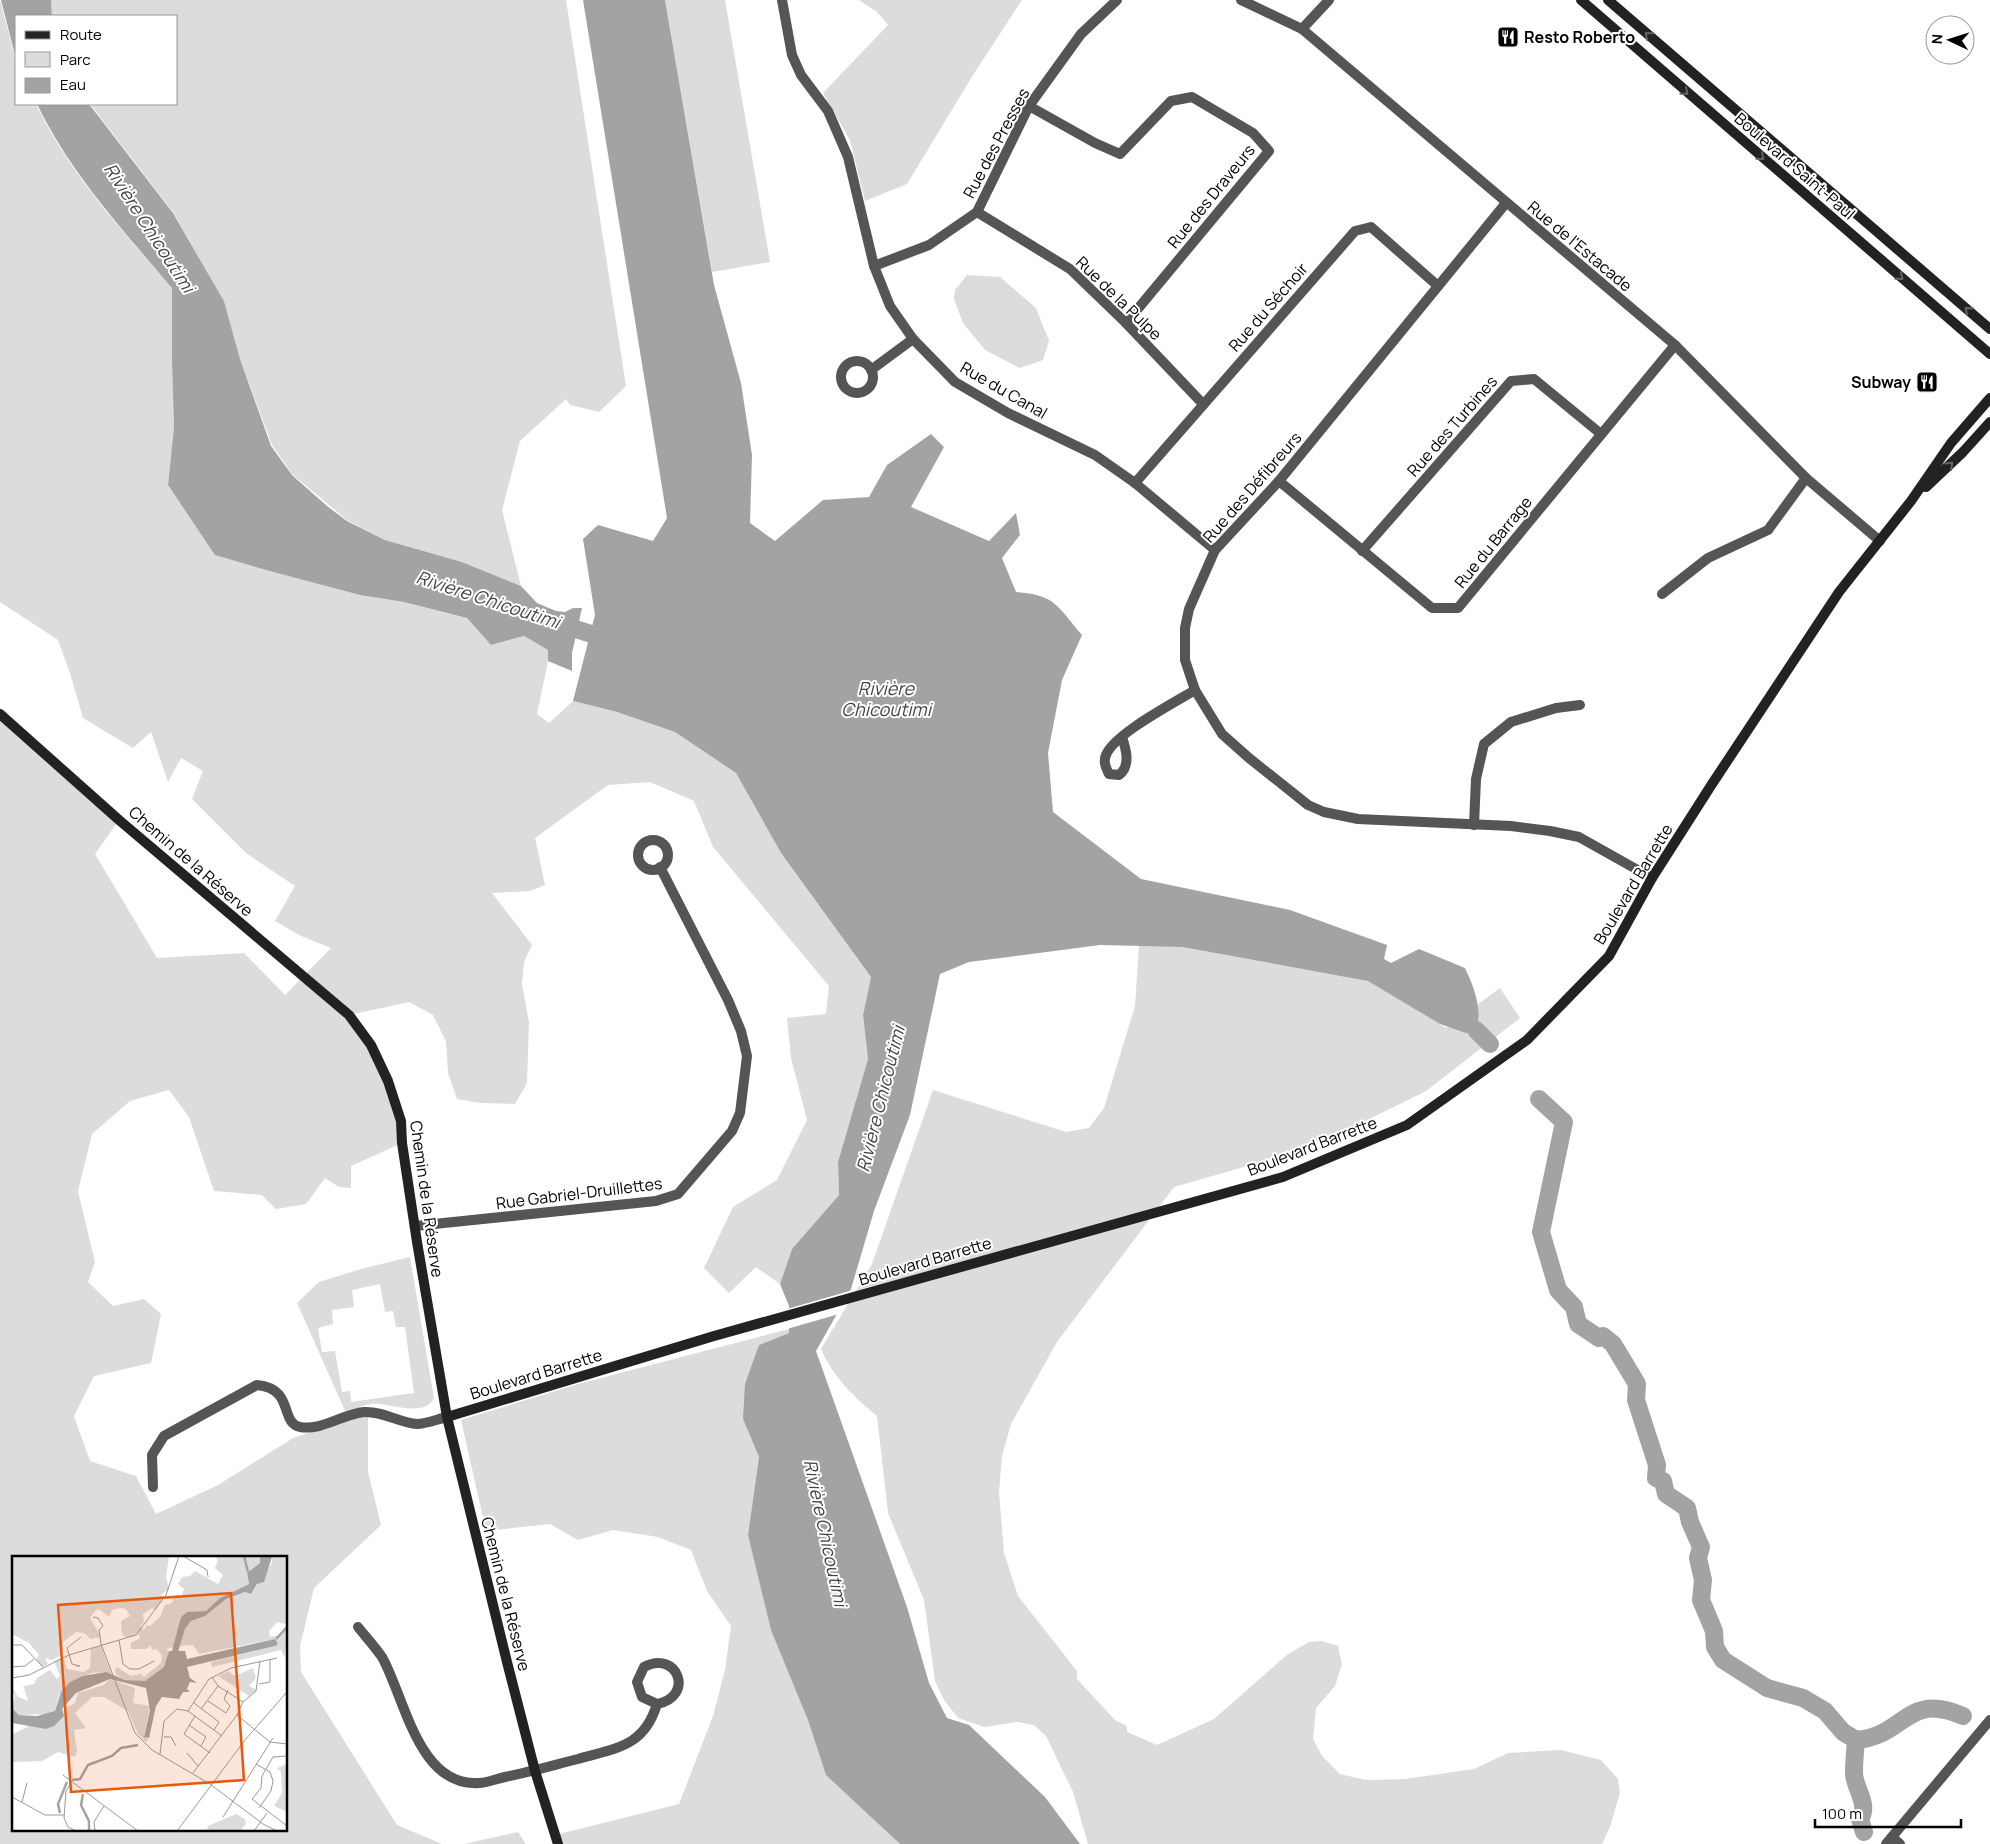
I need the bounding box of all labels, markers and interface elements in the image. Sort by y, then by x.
legend [15,15,178,105]
north arrow [1925,15,1975,65]
text: Route [60,24,102,45]
restaurant icon: Resto Roberto [1496,25,1520,49]
place label: Resto Roberto [1524,26,1635,48]
one-way arrow [1644,32,1653,41]
text: N [1927,33,1946,45]
text: Parc [60,49,91,70]
text: Eau [60,74,86,95]
street label: Rue des Presses [958,84,1034,202]
one-way arrow [1679,86,1688,94]
street label: Boulevard Saint-Paul [1730,108,1860,224]
street label: Rue des Draveurs [1162,139,1260,253]
one-way arrow [1755,152,1764,160]
water label: Rivière Chicoutimi [99,158,202,299]
street label: Rue de l'Estacade [1523,196,1637,296]
street label: Rue de la Pulpe [1071,251,1167,345]
street label: Rue du Séchoir [1223,258,1313,356]
one-way arrow [1894,271,1903,280]
one-way arrow [1965,308,1974,316]
street label: Rue du Canal [957,356,1051,424]
restaurant icon: Subway [1915,370,1939,394]
street label: Rue des Turbines [1402,371,1502,481]
place label: Subway [1851,371,1911,393]
street label: Rue des Défibreurs [1198,427,1306,547]
one-way arrow [1944,462,1953,471]
street label: Rue du Barrage [1449,492,1537,592]
water label: Rivière Chicoutimi [413,565,566,634]
water label: Rivière Chicoutimi [841,676,934,721]
street label: Chemin de la Réserve [124,801,258,921]
street label: Boulevard Barrette [1588,820,1678,948]
water label: Rivière Chicoutimi [850,1021,910,1174]
street label: Boulevard Barrette [1244,1111,1380,1181]
street label: Chemin de la Réserve [405,1119,449,1279]
street label: Rue Gabriel-Druillettes [495,1172,663,1214]
street label: Boulevard Barrette [856,1232,994,1290]
street label: Boulevard Barrette [467,1343,605,1405]
water label: Rivière Chicoutimi [799,1457,854,1611]
street label: Chemin de la Réserve [476,1515,536,1673]
inset map [12,1556,288,1832]
scale bar [1815,1796,1961,1828]
text: 100 m [1822,1803,1862,1824]

